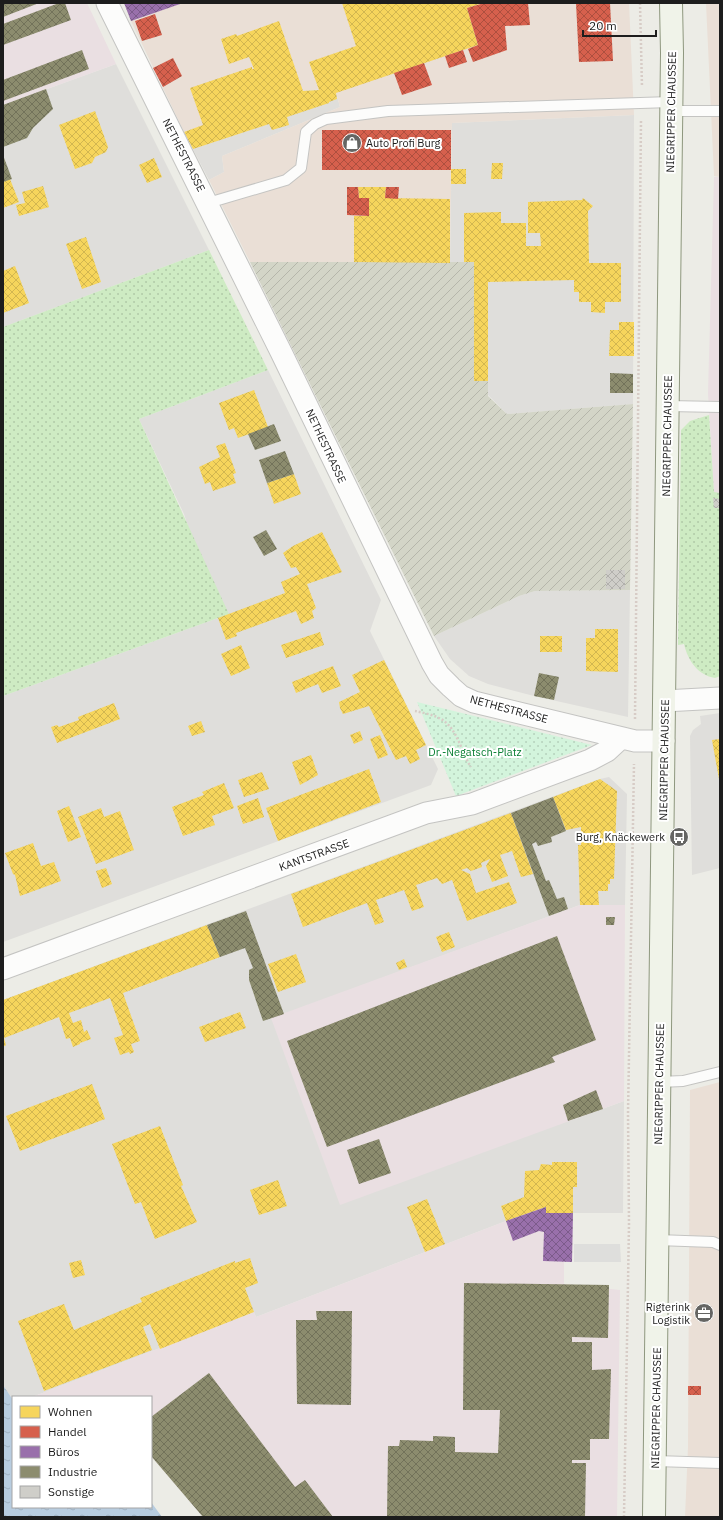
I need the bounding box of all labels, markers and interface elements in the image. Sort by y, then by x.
scale bar [583,12,656,38]
text: 20 m [589,18,617,33]
street label: NIEGRIPPER CHAUSSEE [663,51,679,173]
street label: NETHESTRASSE [160,116,208,194]
shop icon: Auto Profi Burg [341,132,363,154]
place label: Auto Profi Burg [366,136,441,150]
street label: NIEGRIPPER CHAUSSEE [659,375,675,497]
street label: NETHESTRASSE [303,407,349,485]
street label: NETHESTRASSE [468,692,550,726]
street label: NIEGRIPPER CHAUSSEE [656,699,672,821]
park label: Dr.-Negatsch-Platz [428,745,522,759]
bus stop icon: Burg, Knäckewerk [668,826,690,848]
place label: Burg, Knäckewerk [576,830,665,844]
street label: KANTSTRASSE [277,836,351,874]
street label: NIEGRIPPER CHAUSSEE [651,1023,667,1145]
place label: Rigterink Logistik [646,1300,690,1327]
office icon: Rigterink Logistik [693,1302,715,1324]
street label: NIEGRIPPER CHAUSSEE [648,1347,664,1469]
legend [12,1396,152,1508]
text: Wohnen [48,1404,92,1419]
text: Handel [48,1424,87,1439]
text: Büros [48,1444,80,1459]
text: Industrie [48,1464,98,1479]
text: Sonstige [48,1484,95,1499]

